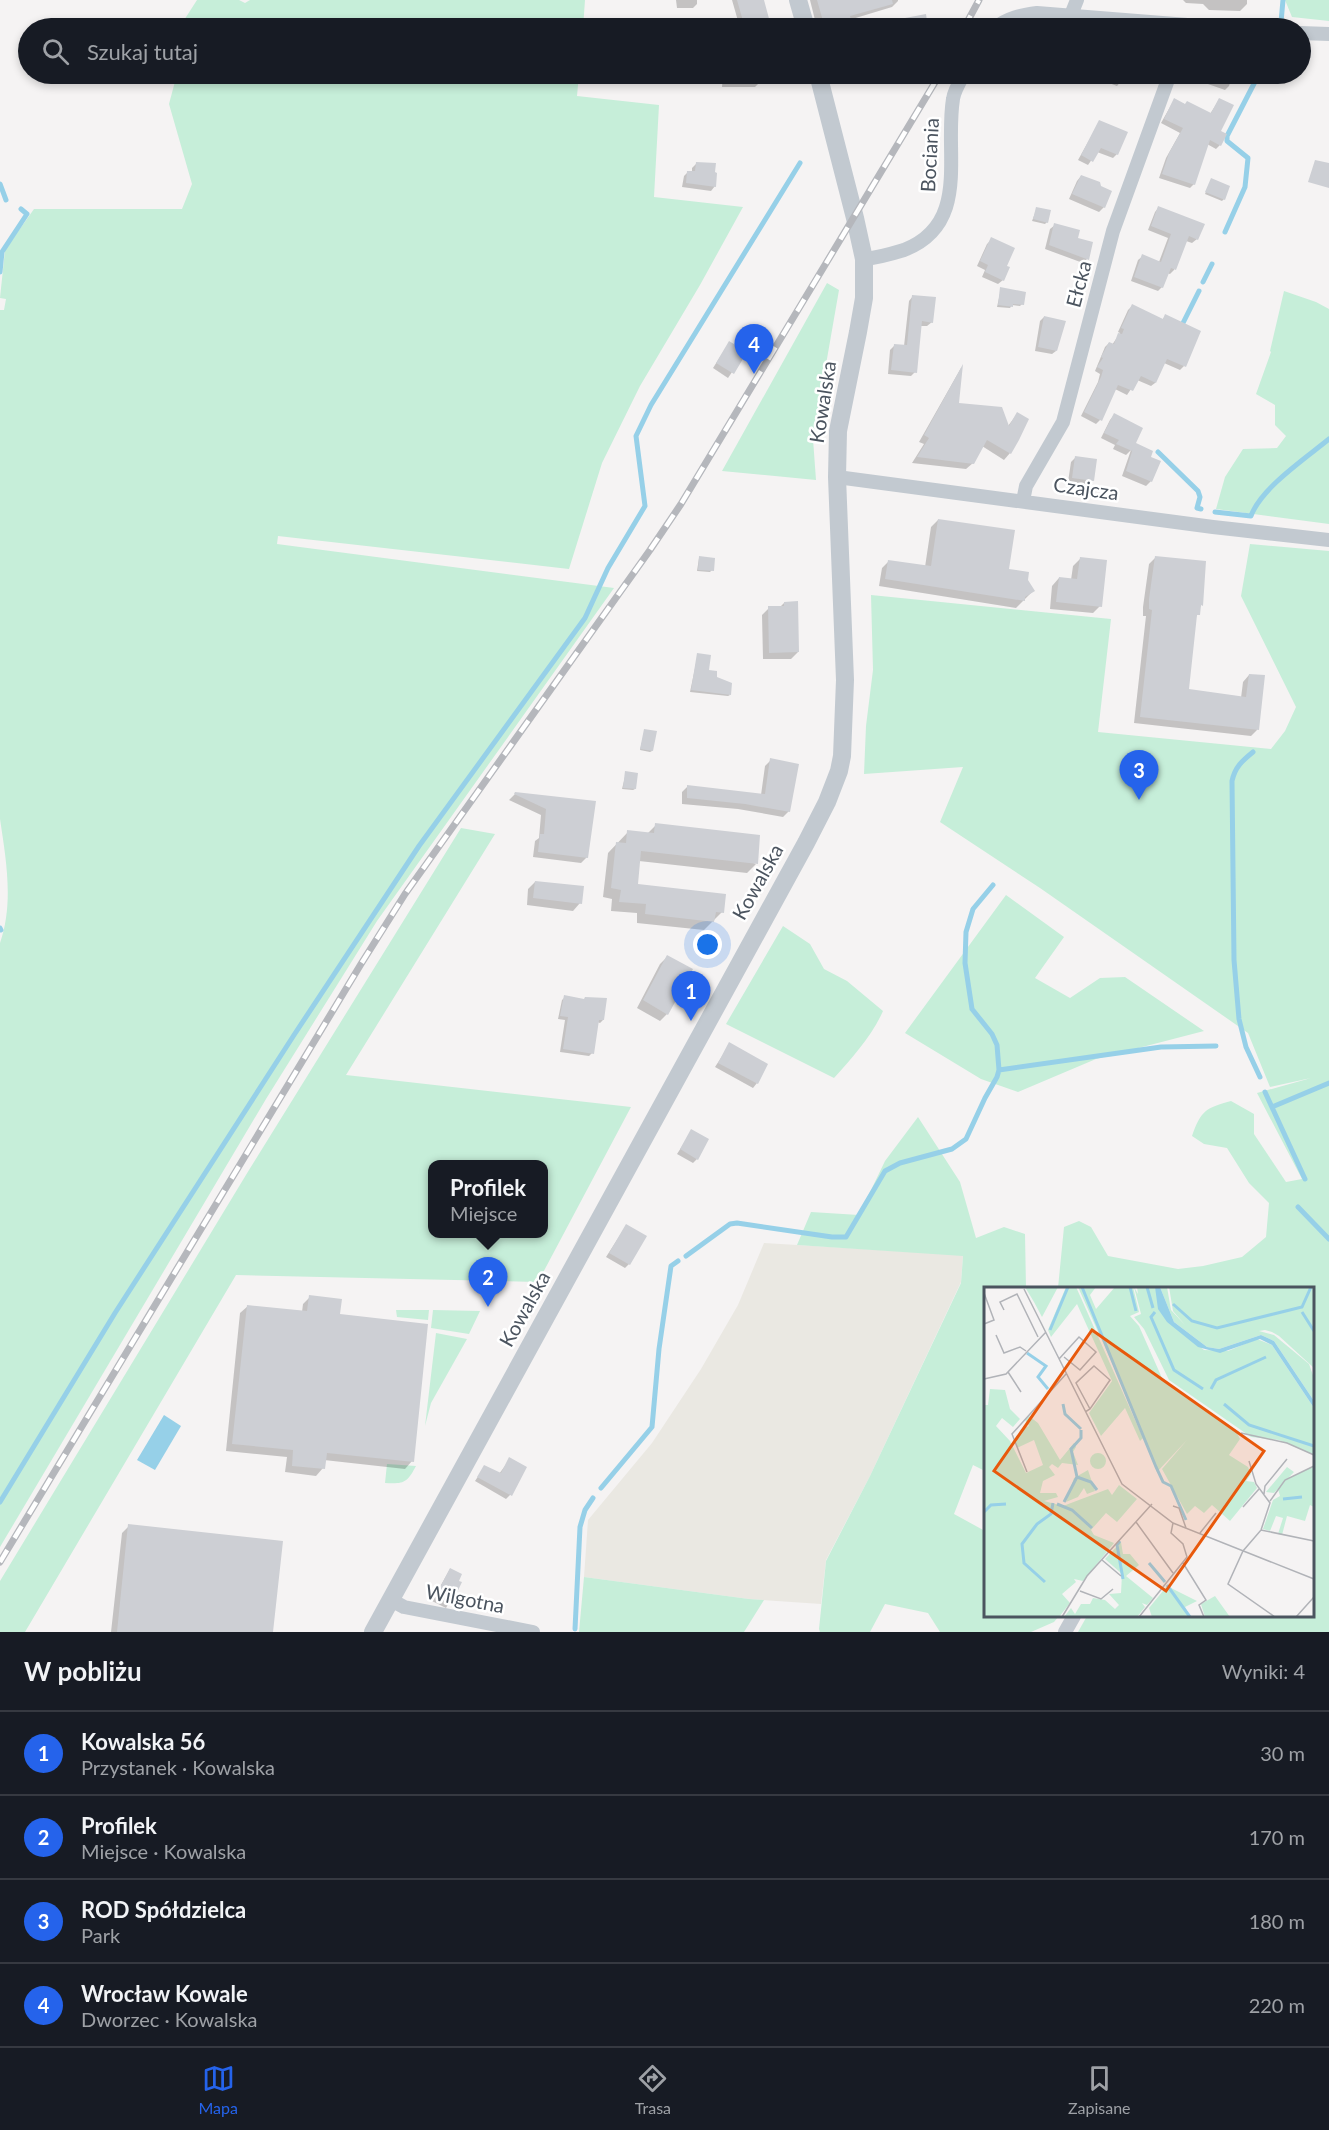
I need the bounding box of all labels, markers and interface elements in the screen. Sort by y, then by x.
search box [18,18,1311,84]
icon: search [39,35,72,68]
text: Szukaj tutaj [87,38,198,65]
street label: Bociania [915,117,943,193]
street label: Ełcka [1060,258,1096,310]
pin: 4 [734,324,774,374]
street label: Kowalska [804,359,840,445]
street label: Czajcza [1052,472,1120,504]
pin: 3 [1120,750,1158,800]
street label: Kowalska [727,840,788,923]
your location [693,930,722,959]
pin: 1 [672,972,710,1021]
popup [428,1160,548,1238]
text: Profilek [450,1174,526,1201]
text: Miejsce [450,1201,517,1225]
pin: 2 [468,1258,508,1307]
street label: Kowalska [494,1267,555,1350]
inset map [984,1287,1314,1617]
street label: Wilgotna [424,1579,507,1617]
text: W pobliżu [24,1655,142,1687]
text: Wyniki: 4 [1222,1659,1305,1683]
text: Kowalska 56 [81,1728,205,1755]
text: 1 [38,1741,49,1765]
text: 30 m [1260,1741,1305,1765]
text: Przystanek · Kowalska [81,1755,275,1779]
text: Profilek [81,1812,157,1839]
text: 2 [38,1825,49,1849]
text: 170 m [1249,1825,1305,1849]
text: Miejsce · Kowalska [81,1839,246,1863]
text: ROD Spółdzielca [81,1896,246,1923]
text: 3 [38,1909,49,1933]
text: 180 m [1249,1909,1305,1933]
text: Park [81,1923,120,1947]
text: Wrocław Kowale [81,1980,248,2007]
text: 4 [38,1993,49,2017]
text: 220 m [1249,1993,1305,2017]
text: Dworzec · Kowalska [81,2007,258,2031]
tab: Mapa [198,2062,238,2117]
tab: Trasa [635,2062,671,2117]
tab: Zapisane [1068,2062,1131,2117]

